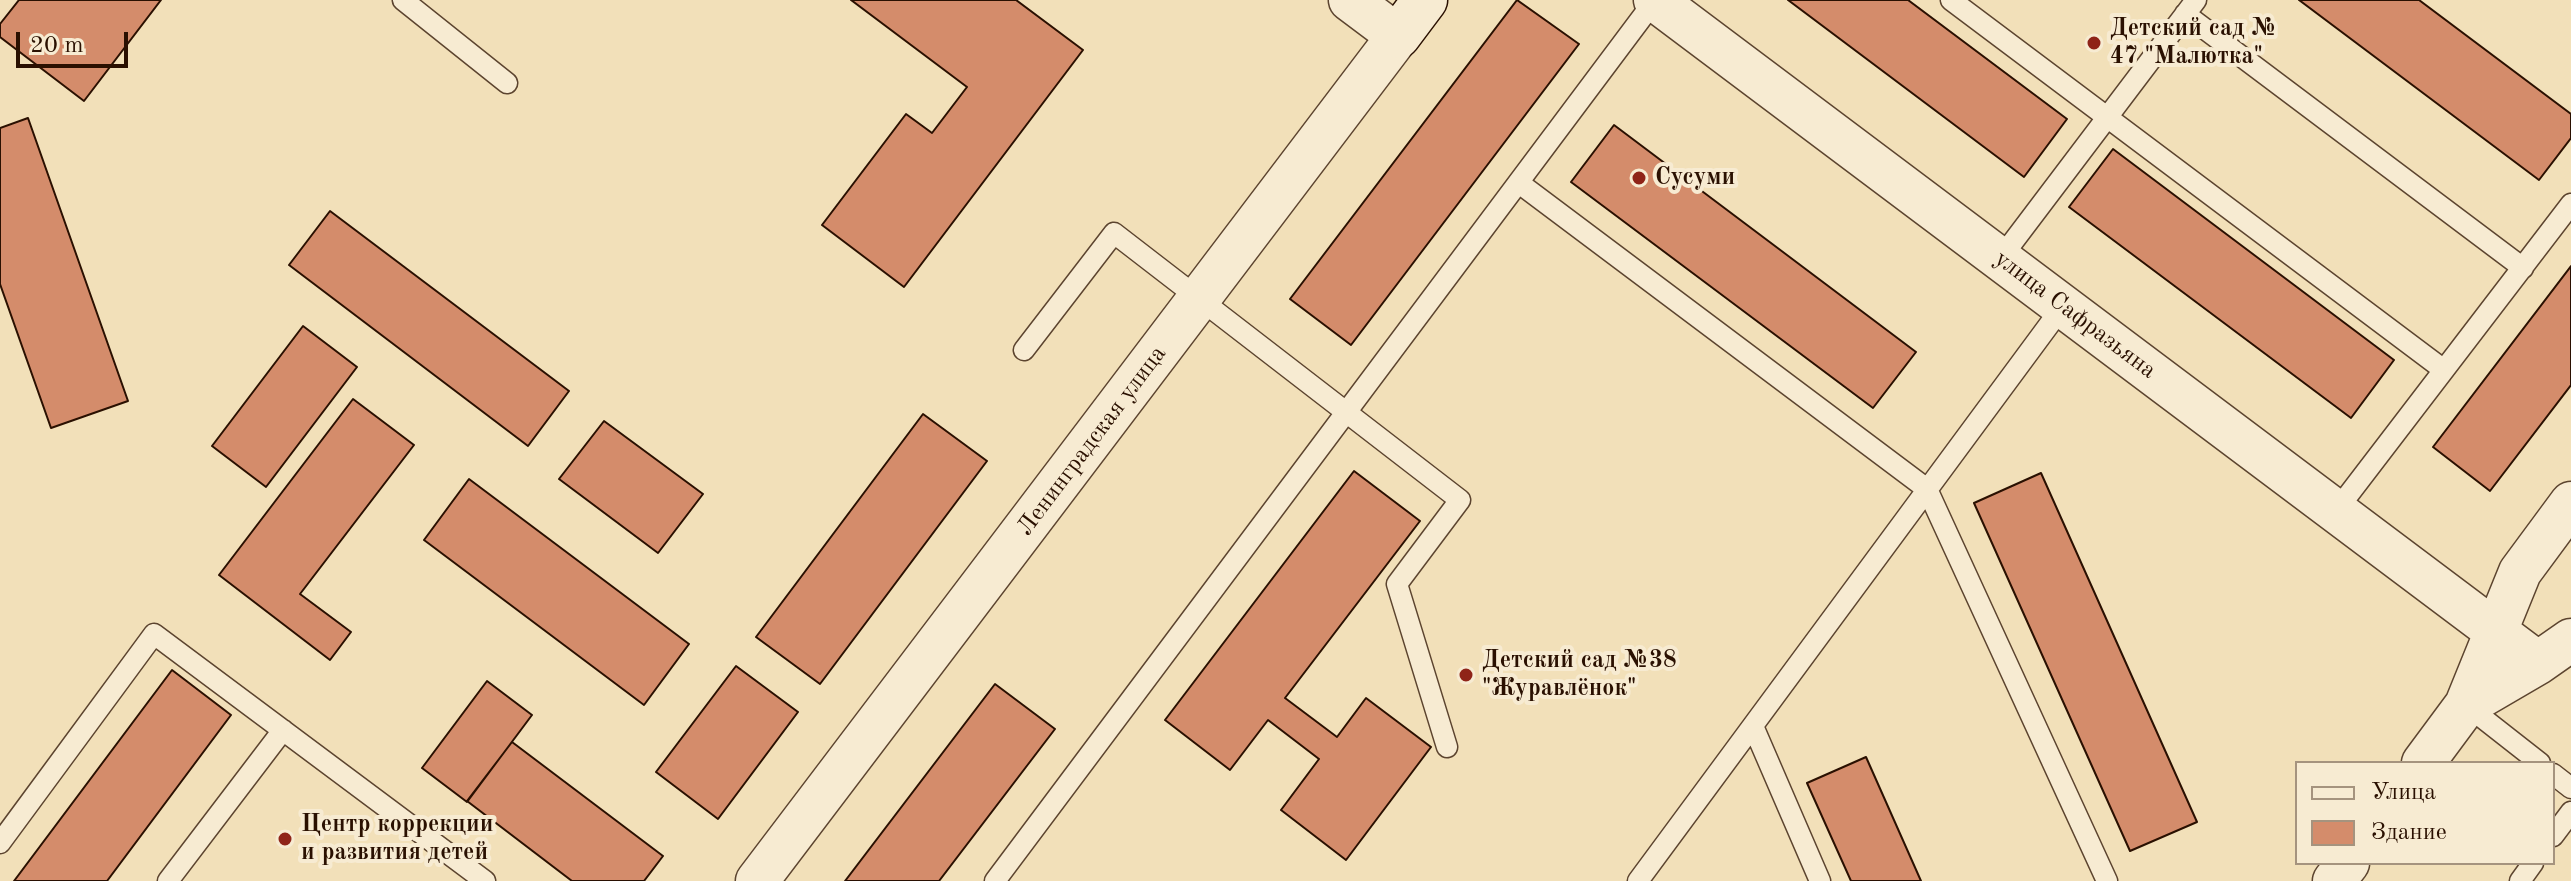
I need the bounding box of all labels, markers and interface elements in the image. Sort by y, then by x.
place label: Детский сад № 47 "Малютка" [2110,15,2277,71]
scale bar [20,16,132,66]
text: 20 m [30,34,84,58]
marker: Детский сад № 47 "Малютка" [2085,34,2103,52]
place label: Сусуми [1655,164,1735,192]
marker: Сусуми [1630,169,1648,187]
street label: улица Сафразьяна [1988,245,2162,385]
street label: Ленинградская улица [1011,340,1173,542]
place label: Детский сад №38 "Журавлёнок" [1482,647,1677,703]
marker: Детский сад №38 "Журавлёнок" [1457,666,1475,684]
legend [2295,761,2555,865]
text: Улица [2371,781,2436,805]
place label: Центр коррекции и развития детей [301,811,493,867]
text: Здание [2371,821,2447,845]
marker: Центр коррекции и развития детей [276,830,294,848]

